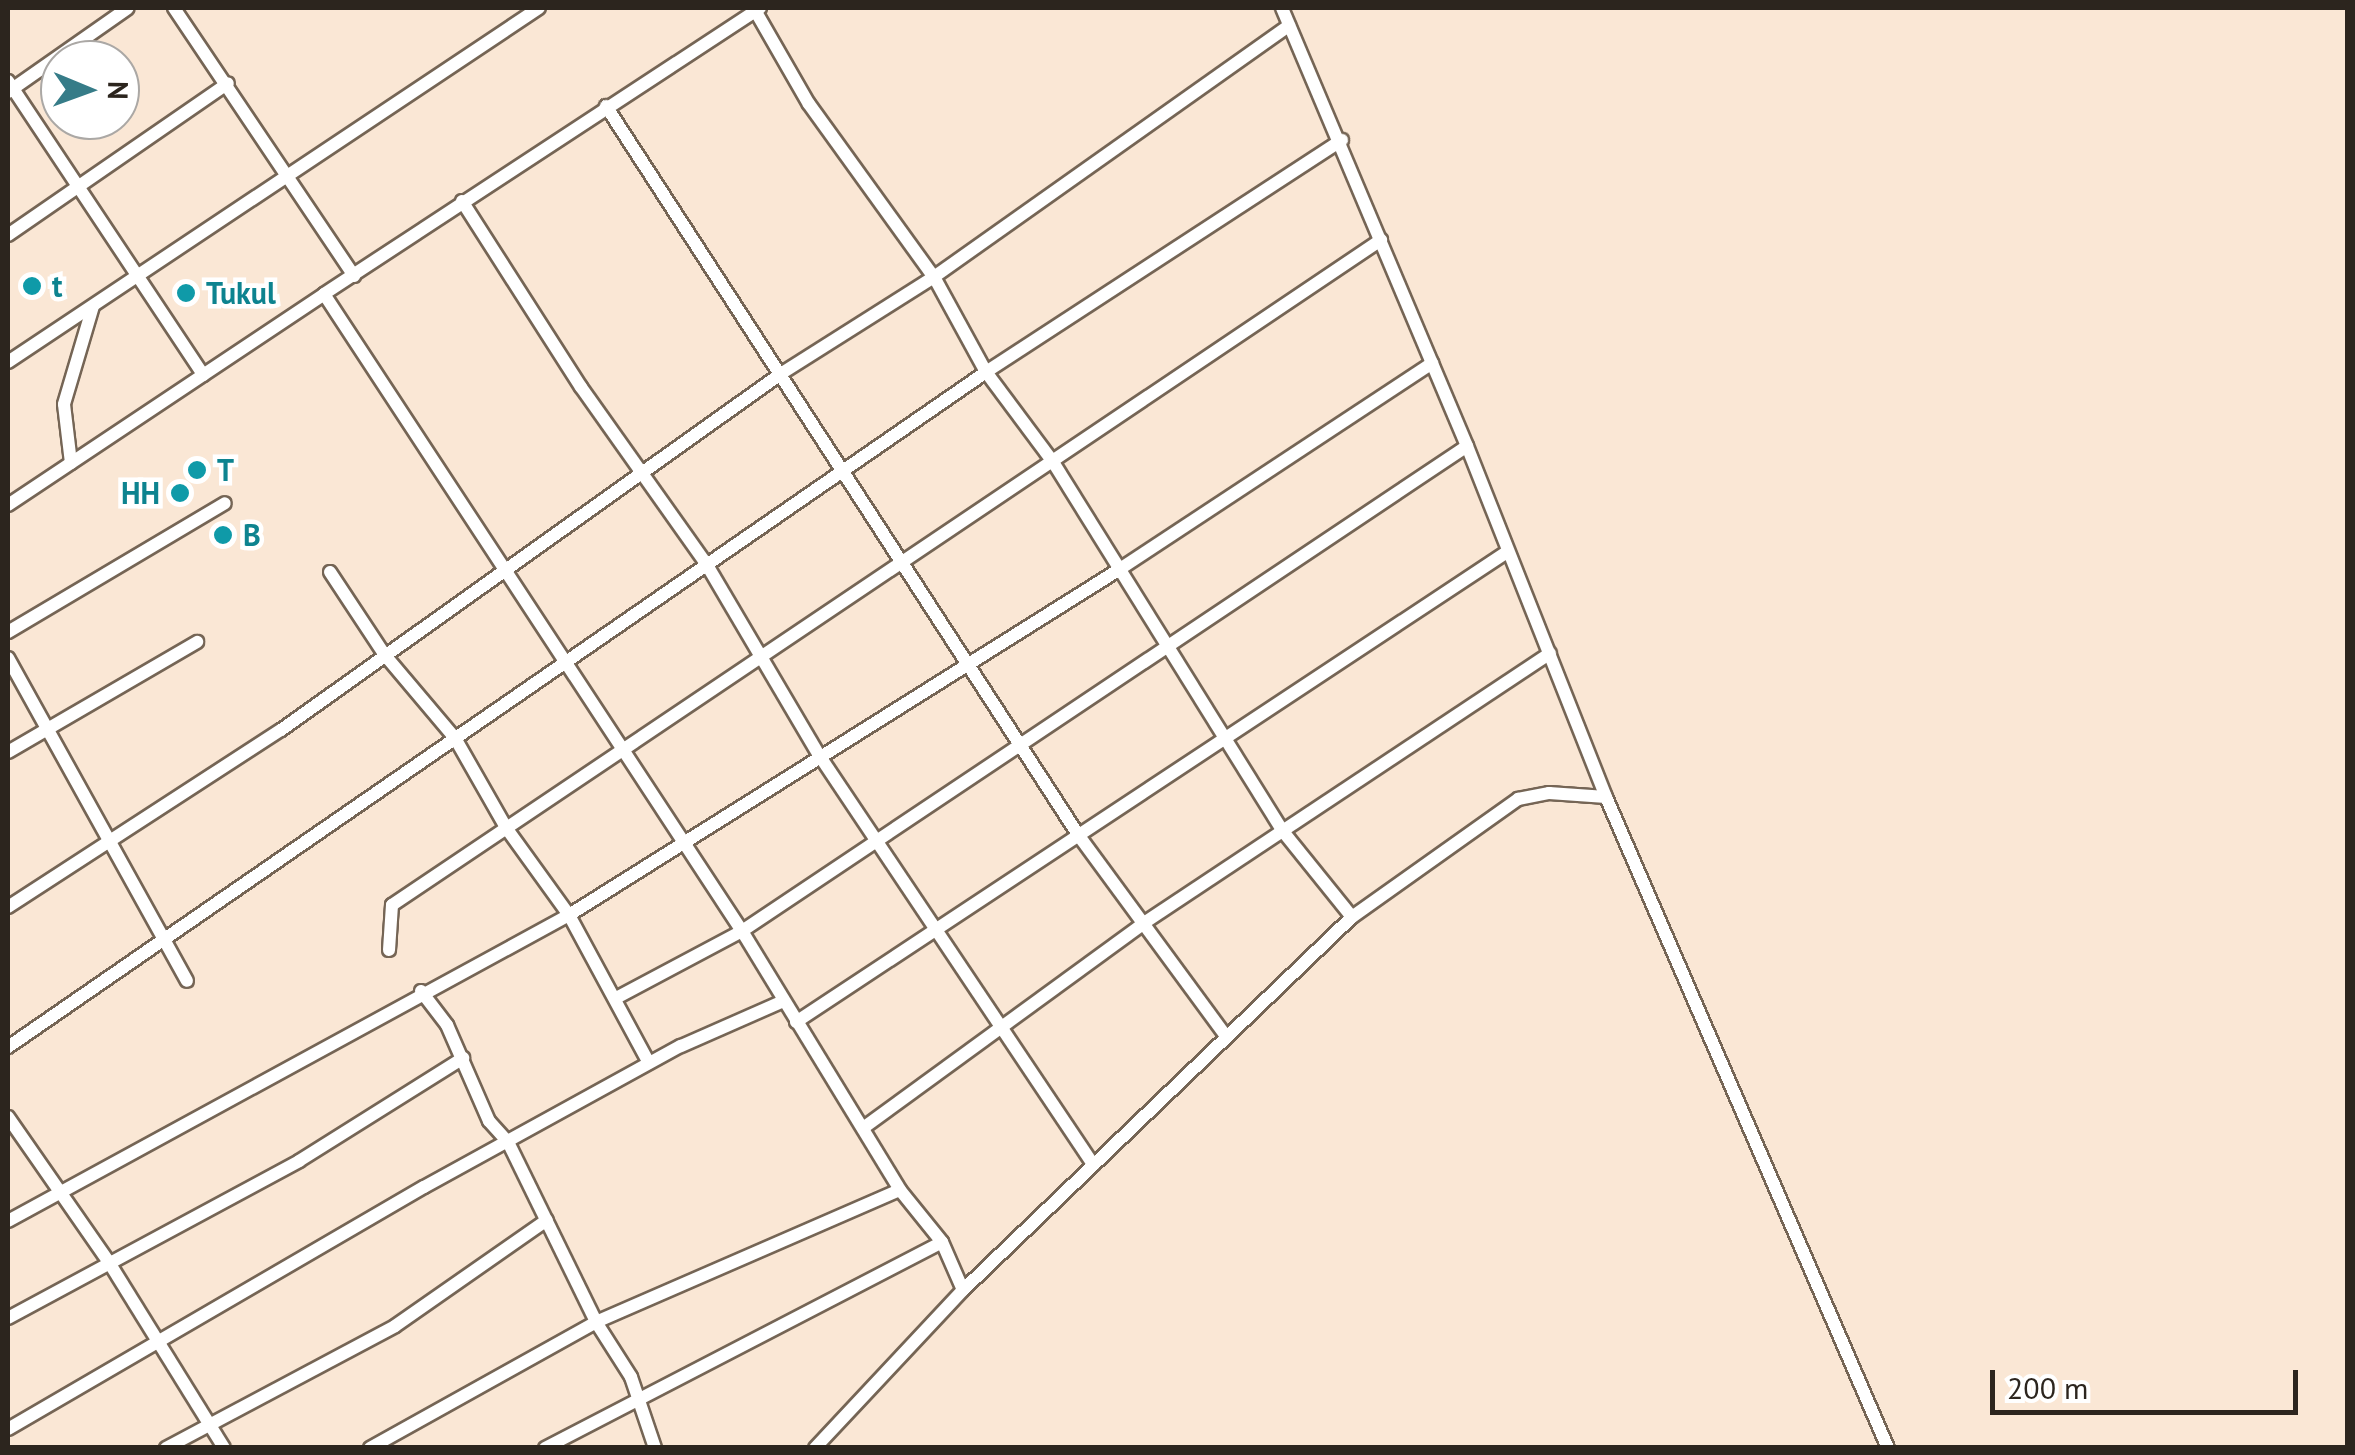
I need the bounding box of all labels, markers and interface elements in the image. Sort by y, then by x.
north arrow [40,40,140,140]
text: N [100,81,137,100]
place label: t [52,268,62,304]
marker: t [21,275,43,297]
place label: Tukul [206,275,276,311]
marker: Tukul [175,282,197,304]
place label: T [217,452,234,488]
marker: T [186,459,208,481]
place label: HH [121,475,160,511]
marker: HH [169,482,191,504]
place label: B [243,517,261,553]
marker: B [212,524,234,546]
scale bar [1995,1350,2302,1412]
text: 200 m [2007,1368,2088,1407]

